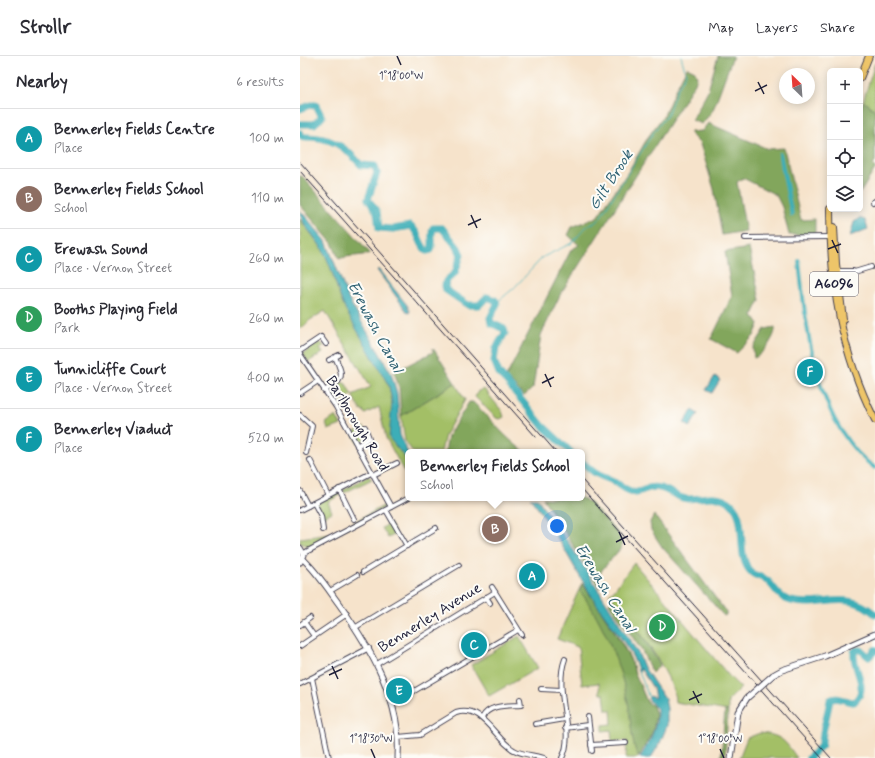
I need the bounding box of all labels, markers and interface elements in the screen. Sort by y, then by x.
text: Strollr [20,15,71,40]
text: Map [708,19,734,37]
text: Layers [756,19,798,37]
text: Share [820,19,855,37]
north arrow [779,68,815,104]
map controls [827,68,863,212]
button: + [827,68,863,104]
text: 1°18'00"W [379,69,423,83]
text: Nearby [16,71,68,93]
text: 6 results [236,74,284,91]
button: − [827,104,863,140]
text: Bennerley Fields Centre [54,120,215,140]
text: A [25,130,33,147]
text: 100 m [249,130,284,147]
text: Place [54,140,83,157]
button: locate [827,140,863,176]
water label: Gilt Brook [584,145,639,214]
button: layers [827,176,863,212]
text: Bennerley Fields School [54,180,204,200]
text: B [25,190,33,207]
text: 110 m [251,190,284,207]
text: School [54,200,88,217]
text: Erewash Sound [54,240,148,260]
text: C [24,250,34,267]
text: 260 m [249,250,284,267]
text: Place · Vernon Street [54,260,172,277]
road number: A6096 [810,272,858,296]
water label: Erewash Canal [342,278,409,379]
text: Booths Playing Field [54,300,177,320]
text: D [25,310,33,327]
text: 260 m [249,310,284,327]
text: Park [54,320,80,337]
pin: F [797,357,823,387]
text: Tunnicliffe Court [54,360,166,380]
text: E [25,370,33,387]
text: 400 m [247,370,284,387]
street label: Barlborough Road [321,373,393,476]
text: Place · Vernon Street [54,380,172,397]
text: Bennerley Viaduct [54,420,173,440]
text: F [26,430,32,447]
text: 520 m [248,430,284,447]
text: Place [54,440,83,457]
popup [405,449,585,501]
text: Bennerley Fields School [420,457,570,477]
text: School [420,477,454,494]
pin: B [482,514,508,544]
your location [547,516,567,536]
water label: Erewash Canal [570,540,642,638]
pin: A [519,561,545,591]
street label: Bennerley Avenue [374,578,486,658]
pin: D [649,612,675,642]
pin: C [461,630,487,660]
pin: E [386,676,412,706]
text: 1°18'30"W [350,732,392,746]
text: 1°18'00"W [698,732,742,746]

